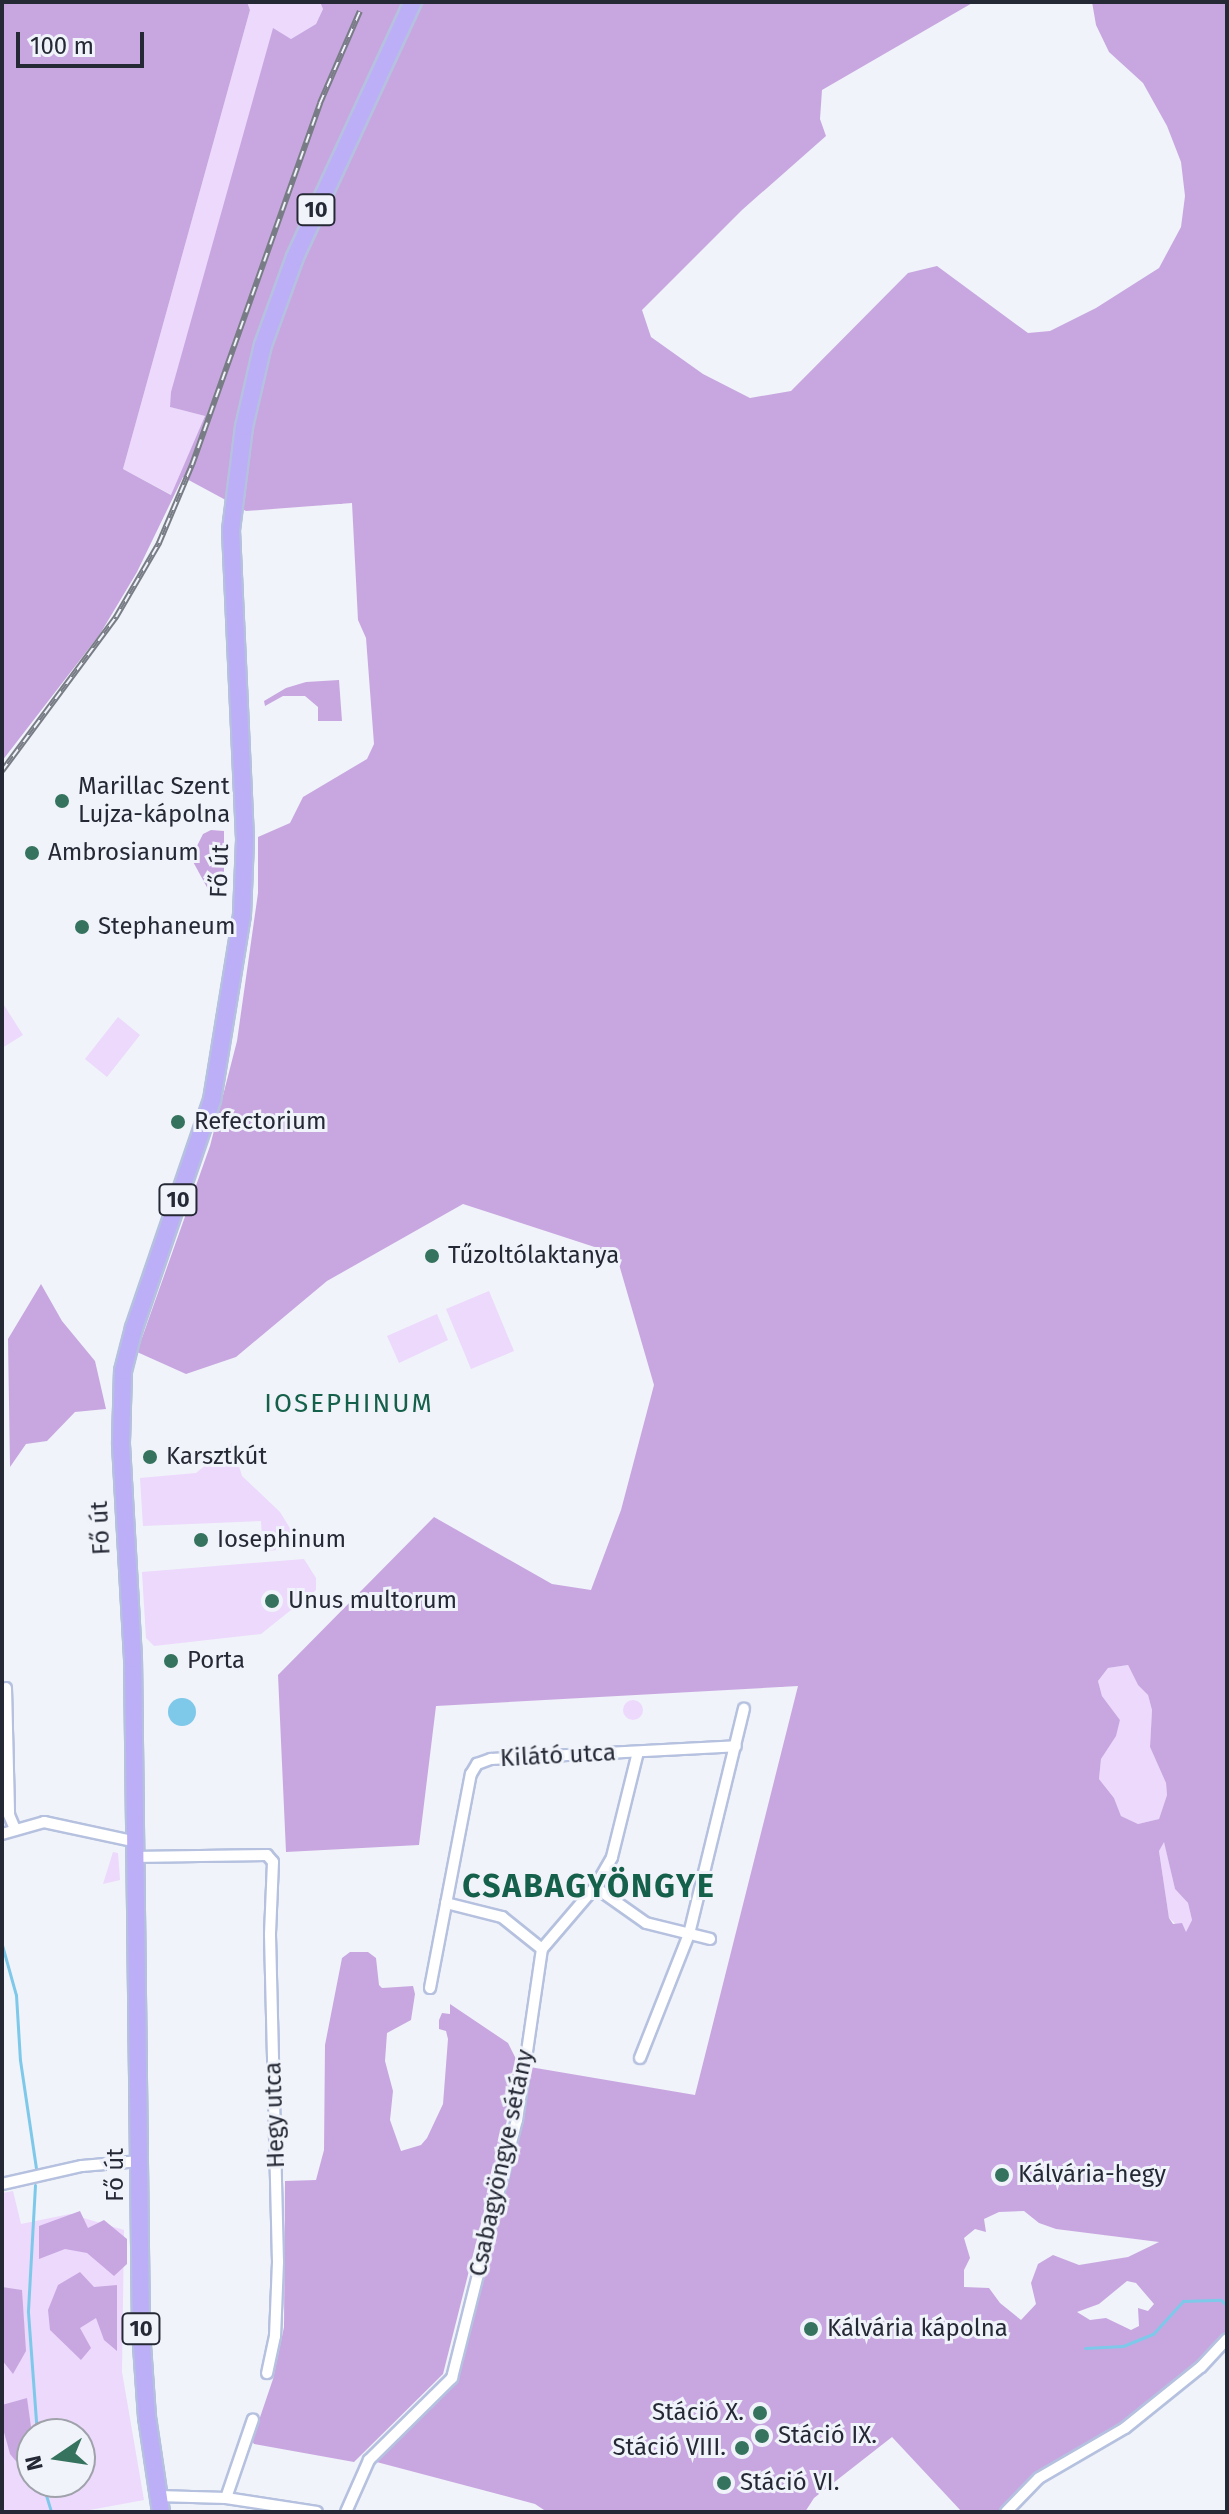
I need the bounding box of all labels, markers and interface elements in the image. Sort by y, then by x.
scale bar [20,16,148,66]
text: 100 m [30,32,94,60]
road number: 10 [296,192,336,228]
place label: Marillac Szent Lujza-kápolna [78,773,230,829]
marker: Marillac Szent Lujza-kápolna [53,792,71,810]
place label: Ambrosianum [48,839,199,867]
marker: Ambrosianum [23,844,41,862]
street label: Fő út [205,844,235,898]
place label: Stephaneum [98,913,236,941]
marker: Stephaneum [73,918,91,936]
place label: Refectorium [194,1108,326,1136]
marker: Refectorium [169,1113,187,1131]
road number: 10 [158,1182,198,1218]
place label: Tűzoltólaktanya [448,1242,619,1270]
marker: Tűzoltólaktanya [423,1247,441,1265]
district label: IOSEPHINUM [264,1388,434,1420]
place label: Karsztkút [166,1443,267,1471]
marker: Karsztkút [141,1448,159,1466]
street label: Fő út [85,1500,117,1556]
place label: Iosephinum [217,1526,346,1554]
marker: Iosephinum [192,1531,210,1549]
place label: Unus multorum [288,1587,457,1615]
marker: Unus multorum [263,1592,281,1610]
place label: Porta [187,1647,245,1675]
marker: Porta [162,1652,180,1670]
street label: Kilátó utca [499,1739,617,1773]
district label: CSABAGYÖNGYE [462,1867,716,1905]
street label: Csabagyöngye sétány [464,2047,540,2279]
street label: Hegy utca [259,2061,291,2169]
street label: Fő út [102,2148,130,2202]
place label: Kálvária-hegy [1018,2161,1166,2189]
marker: Kálvária-hegy [993,2166,1011,2184]
road number: 10 [121,2311,161,2347]
place label: Kálvária kápolna [827,2315,1008,2343]
marker: Kálvária kápolna [802,2320,820,2338]
place label: Stáció X. [652,2399,744,2427]
marker: Stáció X. [751,2404,769,2422]
north arrow [16,2418,96,2498]
place label: Stáció IX. [778,2422,877,2450]
marker: Stáció IX. [753,2427,771,2445]
place label: Stáció VIII. [612,2434,726,2462]
marker: Stáció VIII. [733,2439,751,2457]
text: N [19,2453,49,2473]
place label: Stáció VI. [740,2469,839,2497]
marker: Stáció VI. [715,2474,733,2492]

